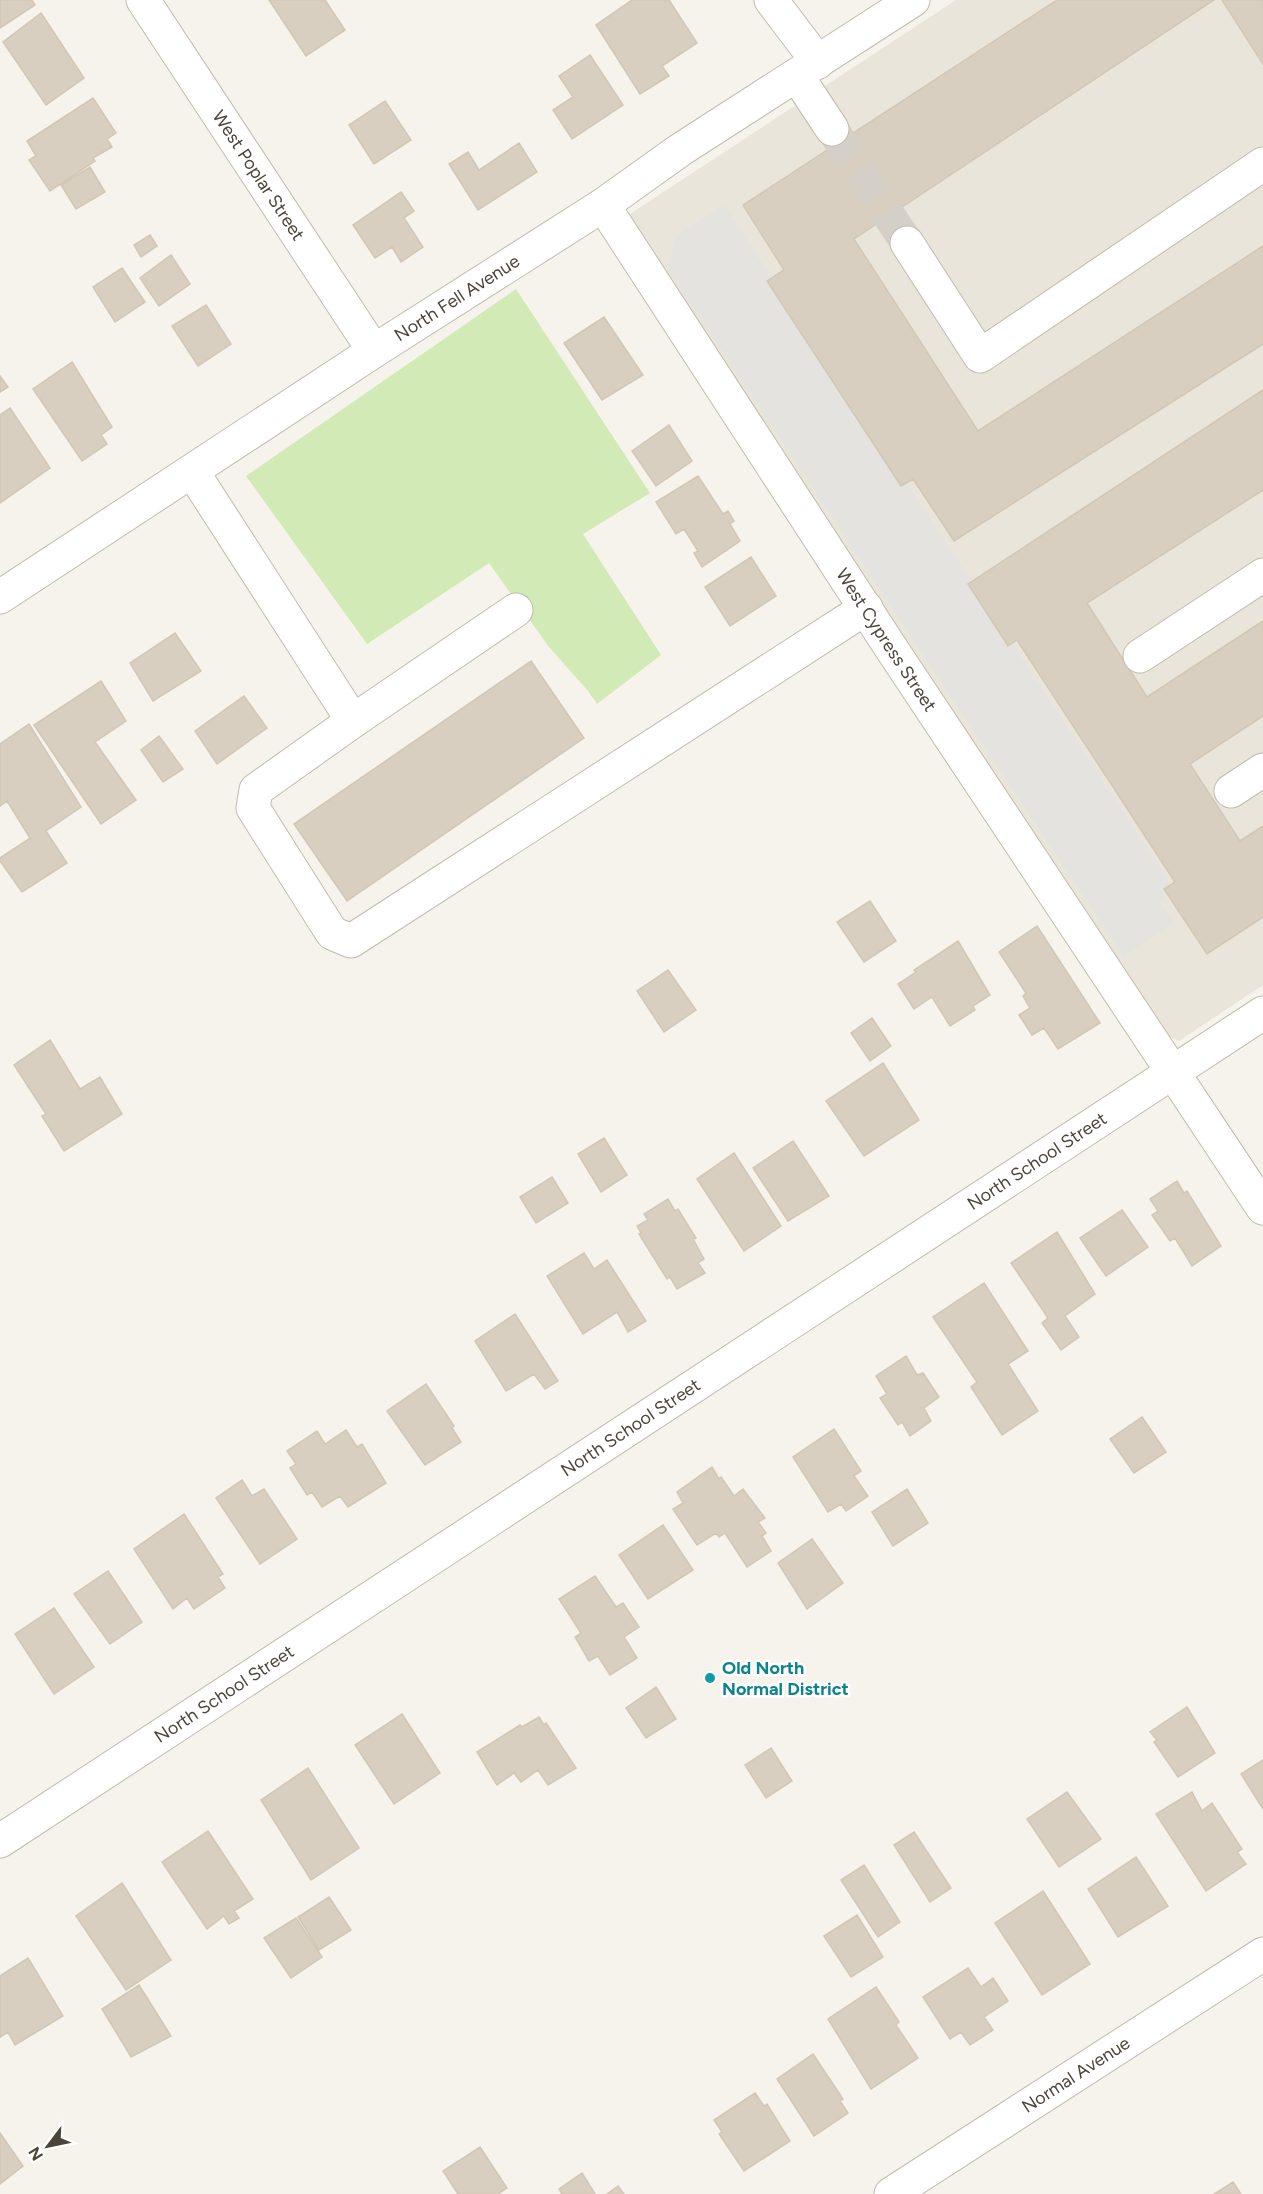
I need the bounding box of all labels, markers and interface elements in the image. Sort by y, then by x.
street label: West Poplar Street [208,106,309,245]
street label: North Fell Avenue [390,250,524,346]
street label: West Cypress Street [831,564,941,716]
street label: North School Street [963,1107,1111,1215]
street label: North School Street [557,1374,705,1481]
street label: North School Street [150,1640,298,1748]
place label: Old North Normal District [722,1657,849,1700]
marker: Old North Normal District [703,1671,717,1685]
street label: Normal Avenue [1018,2032,1134,2118]
north arrow [18,2116,78,2176]
text: N [24,2143,47,2164]

